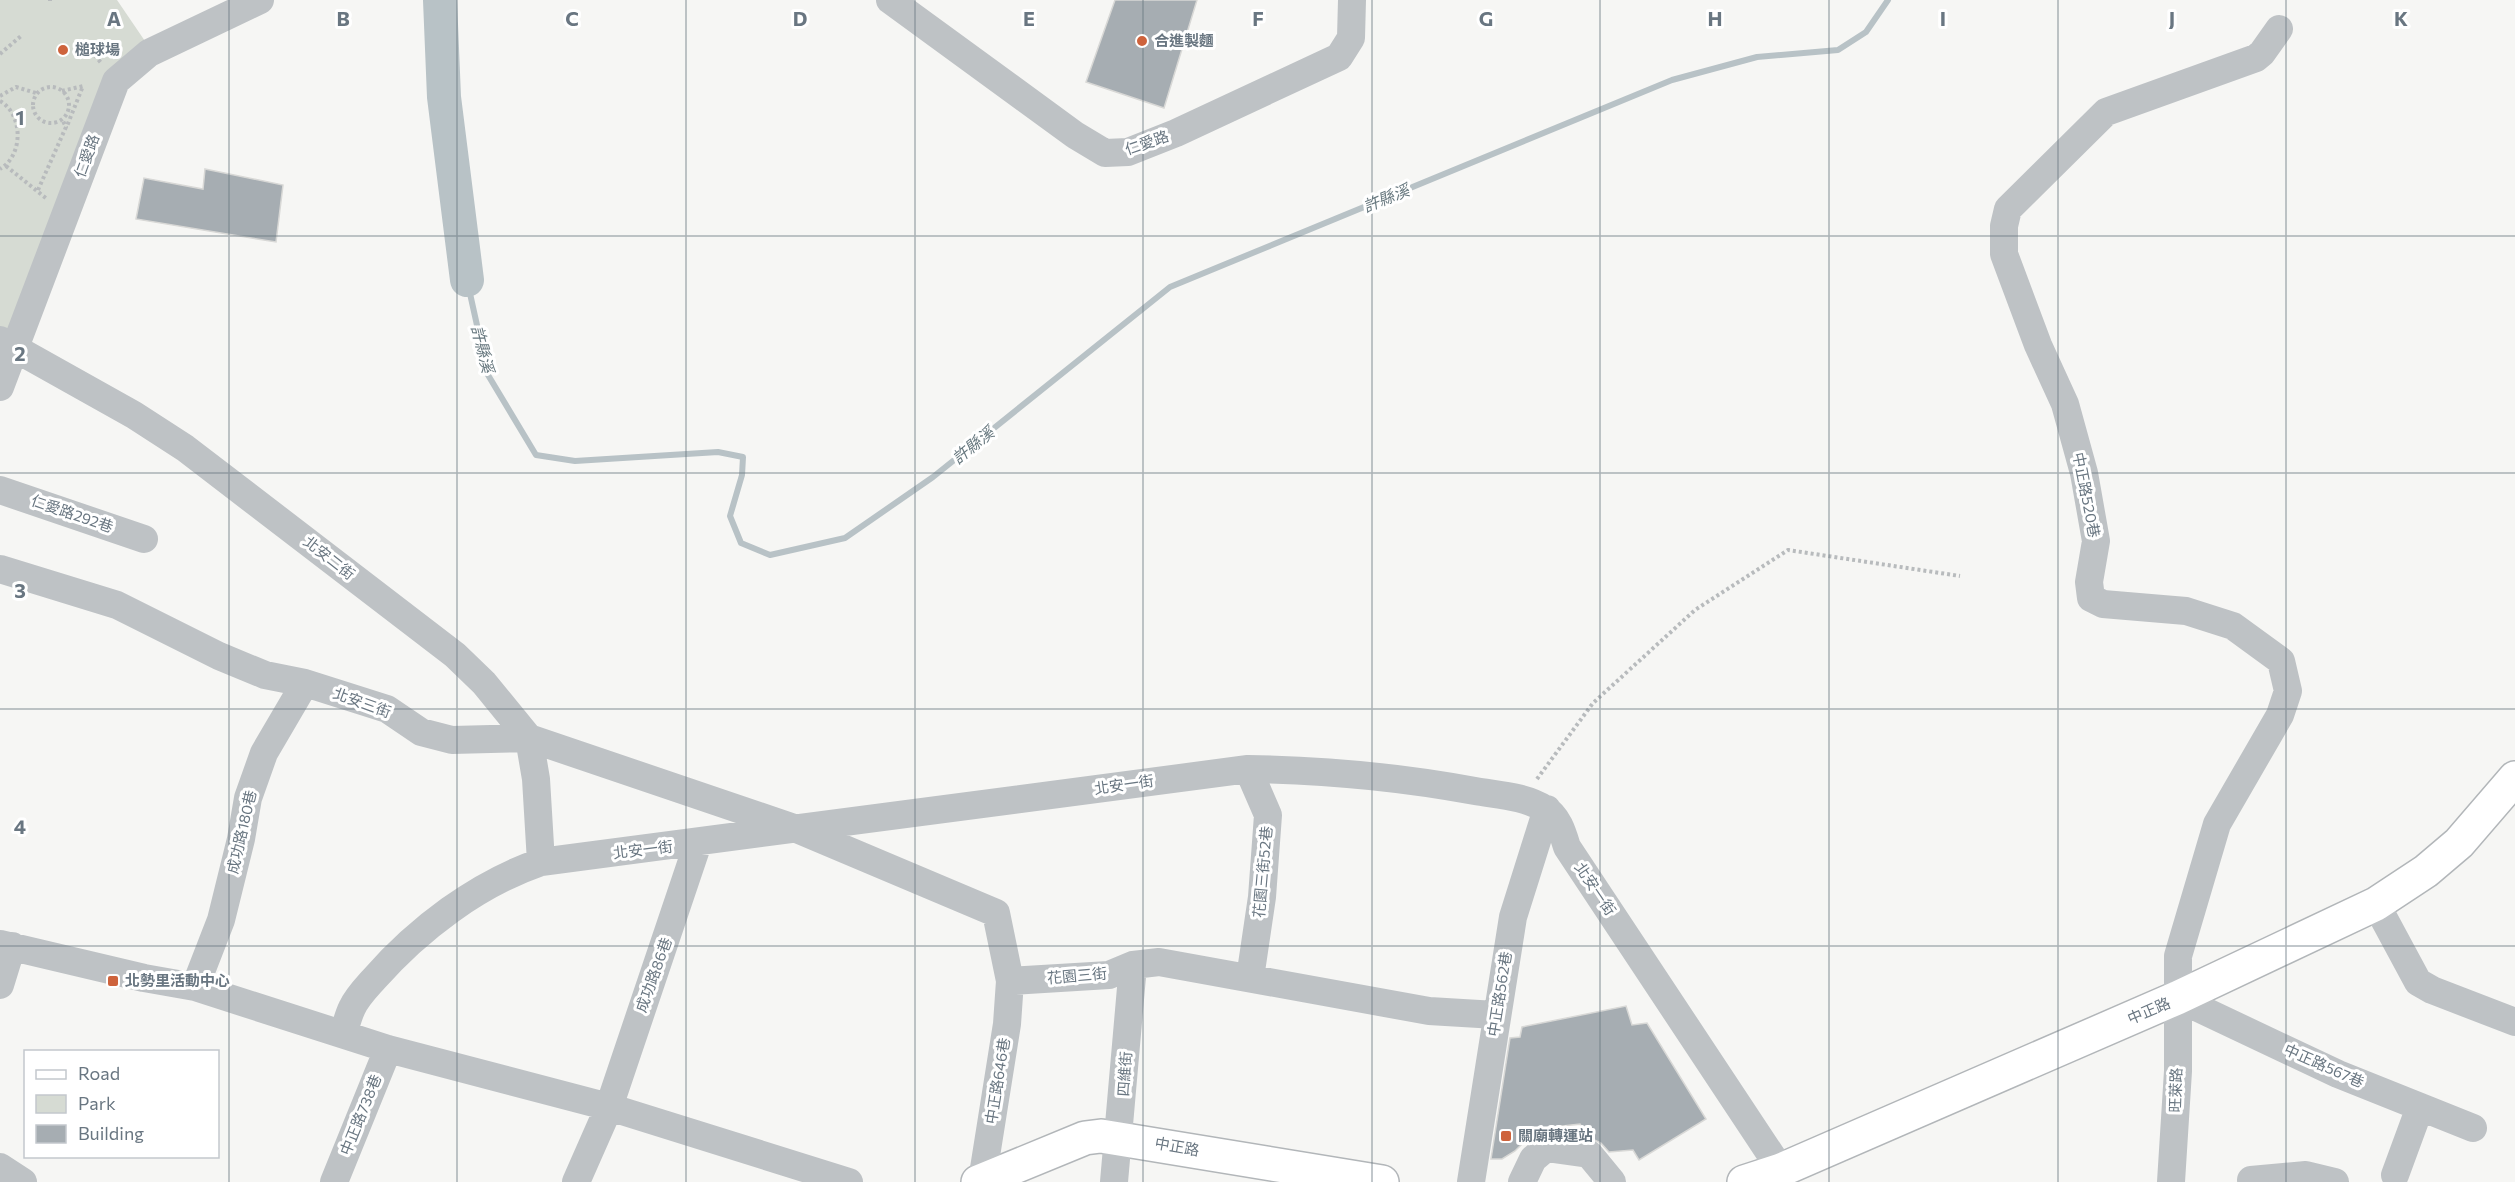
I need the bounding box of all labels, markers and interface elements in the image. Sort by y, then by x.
text: A [107,6,121,30]
text: B [336,6,350,30]
text: C [565,6,579,30]
text: D [793,6,807,30]
text: E [1023,6,1035,30]
text: F [1252,6,1264,30]
text: G [1479,6,1493,30]
text: H [1708,6,1723,30]
text: I [1940,6,1946,30]
text: J [2169,6,2175,30]
text: K [2394,6,2408,30]
place label: 合進製麵 [1154,31,1214,49]
marker: 合進製麵 [1135,34,1149,48]
place label: 槌球場 [75,40,120,58]
marker: 槌球場 [56,43,70,57]
text: 1 [15,105,25,129]
street label: 仁愛路 [1122,126,1171,158]
street label: 仁愛路 [70,131,102,180]
water label: 許縣溪 [1360,179,1413,215]
water label: 許縣溪 [468,323,499,376]
text: 2 [14,341,26,365]
water label: 許縣溪 [948,421,999,467]
street label: 中正路520巷 [2070,451,2104,539]
street label: 仁愛路292巷 [29,491,116,536]
street label: 北安二街 [300,532,359,583]
text: 3 [14,578,26,602]
street label: 北安三街 [331,683,394,721]
street label: 北安一街 [1093,771,1155,797]
street label: 成功路180巷 [223,788,259,875]
text: 4 [14,814,26,838]
street label: 花園三街52巷 [1249,825,1275,918]
street label: 北安一街 [612,836,674,862]
street label: 北安一街 [1572,859,1620,918]
street label: 成功路86巷 [631,935,675,1014]
street label: 中正路562巷 [1483,950,1515,1038]
street label: 花園三街 [1046,963,1108,987]
place label: 北勢里活動中心 [125,971,230,989]
marker: 北勢里活動中心 [106,974,120,988]
street label: 中正路 [2124,993,2173,1027]
street label: 中正路646巷 [981,1036,1013,1125]
street label: 中正路567巷 [2282,1039,2367,1091]
legend [24,1050,219,1158]
street label: 四維街 [1113,1051,1135,1097]
text: Road [78,1062,120,1084]
street label: 旺萊路 [2165,1067,2185,1113]
street label: 中正路738巷 [336,1072,384,1158]
text: Park [78,1092,116,1114]
text: Building [78,1122,144,1144]
place label: 關廟轉運站 [1518,1126,1593,1144]
marker: 關廟轉運站 [1499,1129,1513,1143]
street label: 中正路 [1153,1133,1201,1159]

